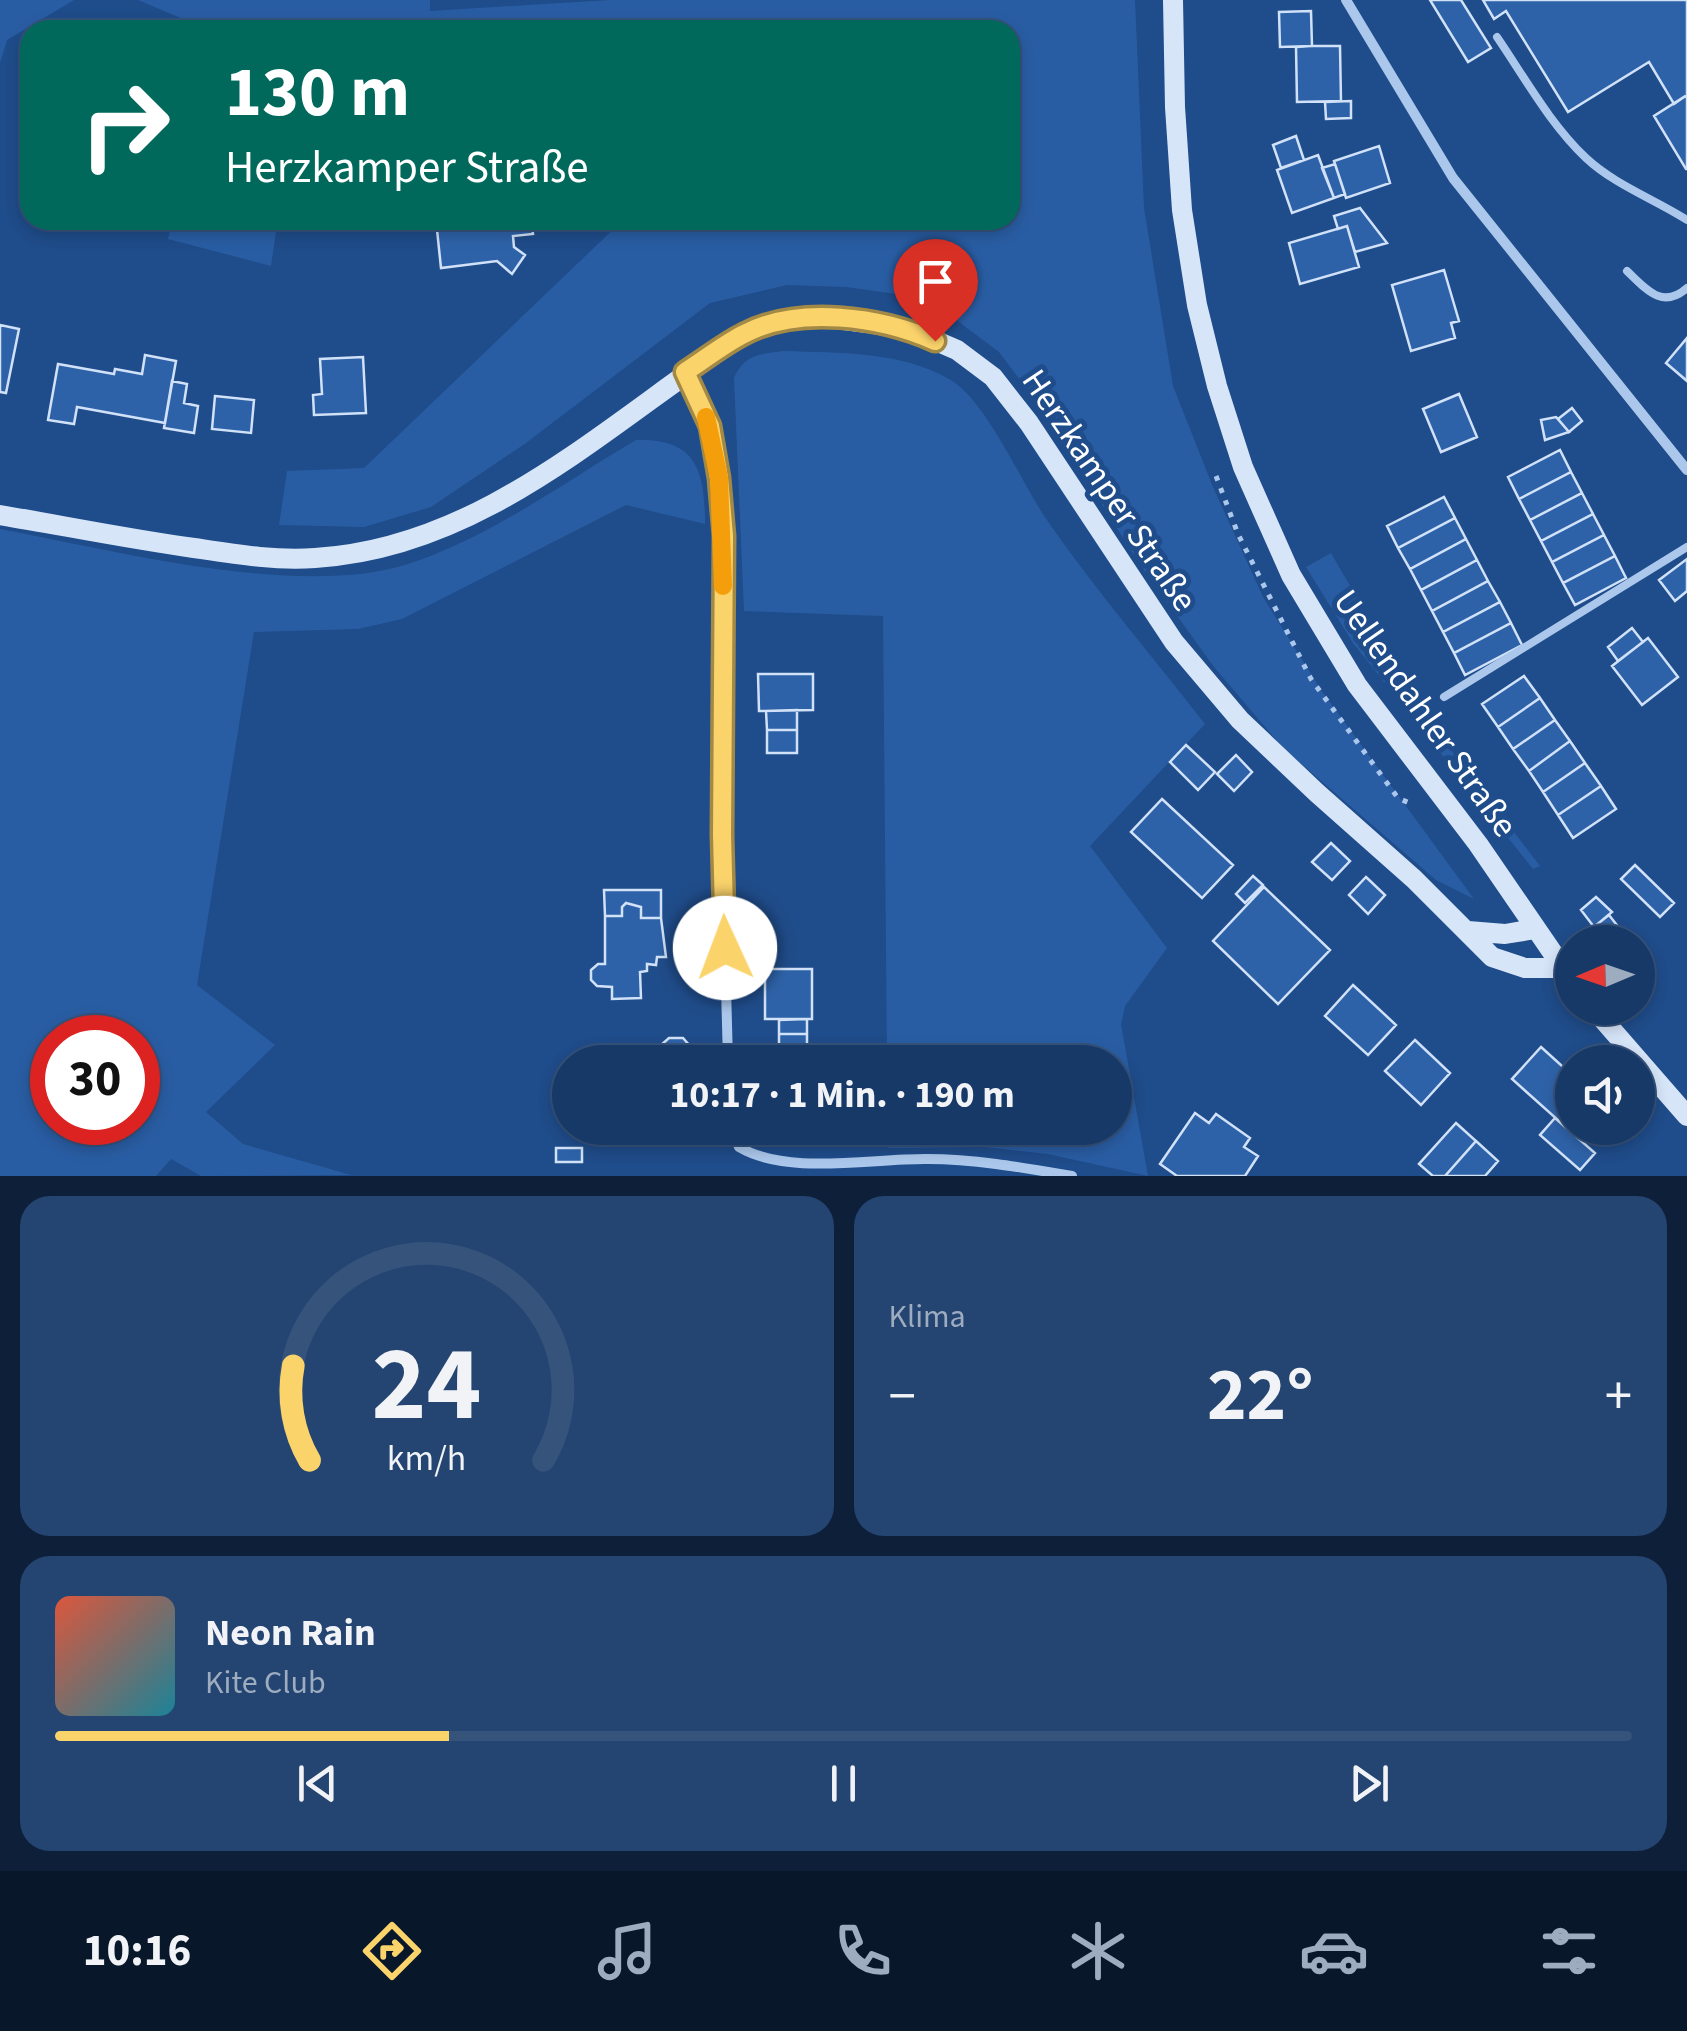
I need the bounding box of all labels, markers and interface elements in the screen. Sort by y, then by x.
text: 130 m [225,43,410,143]
icon: right [60,60,190,190]
text: Herzkamper Straße [225,136,589,200]
pin [893,239,978,342]
icon: arrive [908,254,963,309]
street label: Herzkamper Straße [1009,359,1209,622]
street label: Uellendahler Straße [1321,580,1529,848]
position arrow [673,896,777,1000]
north arrow [1555,925,1655,1025]
map controls [1555,925,1655,1145]
speed limit sign: 30 [30,1015,160,1145]
button: sound [1555,1045,1655,1145]
text: 10:17 · 1 Min. · 190 m [669,1068,1015,1122]
text: Klima [889,1294,966,1340]
text: 24 [372,1312,482,1460]
text: 22° [1207,1342,1314,1449]
text: − [889,1358,916,1436]
text: + [1605,1358,1632,1436]
text: km/h [387,1433,466,1484]
text: Neon Rain [205,1606,376,1660]
text: Kite Club [205,1660,326,1706]
icon: previous [290,1756,345,1811]
icon: pause [816,1756,871,1811]
icon: next [1342,1756,1397,1811]
icon: directions [357,1916,427,1986]
icon: music [592,1916,662,1986]
icon: phone [828,1916,898,1986]
icon: climate [1063,1916,1133,1986]
icon: car [1299,1916,1369,1986]
icon: filters [1534,1916,1604,1986]
text: 10:16 [83,1919,191,1983]

